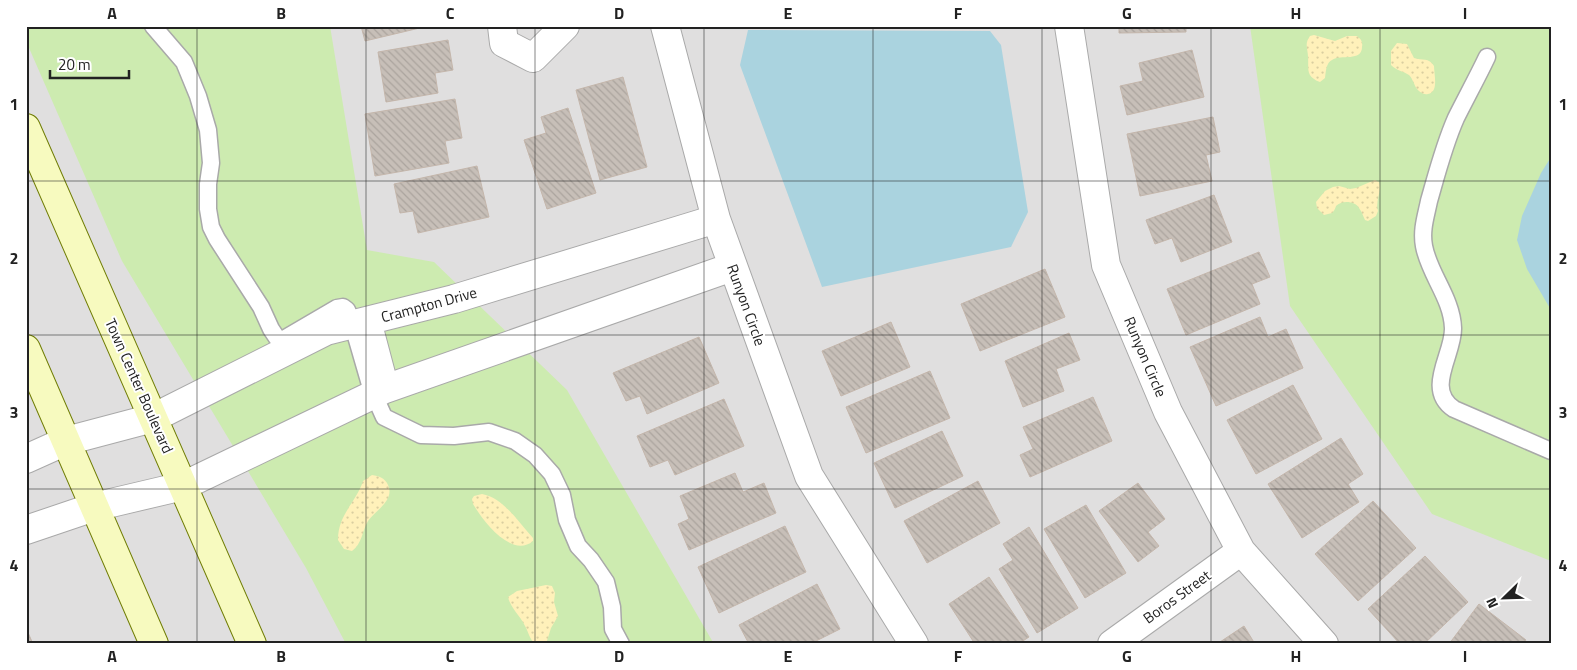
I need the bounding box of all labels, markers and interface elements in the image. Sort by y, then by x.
text: A [107,1,117,25]
text: B [276,1,286,25]
text: C [446,1,455,25]
text: D [614,1,624,25]
text: E [784,1,793,25]
text: F [954,1,963,25]
text: G [1122,1,1132,25]
text: H [1291,1,1301,25]
text: I [1463,1,1467,25]
scale bar [50,48,129,80]
text: 20 m [58,53,91,76]
text: 1 [10,92,18,116]
text: 1 [1559,92,1567,116]
text: 2 [10,246,18,270]
text: 2 [1559,246,1567,270]
street label: Runyon Circle [721,261,772,349]
street label: Crampton Drive [378,281,479,328]
street label: Runyon Circle [1118,313,1173,401]
street label: Town Center Boulevard [99,315,180,457]
text: 3 [10,400,18,424]
text: 3 [1559,400,1567,424]
text: 4 [10,553,19,577]
text: 4 [1559,553,1568,577]
street label: Boros Street [1138,564,1216,629]
north arrow [1480,572,1530,622]
text: N [1480,595,1503,612]
text: A [107,644,117,668]
text: B [276,644,286,668]
text: C [446,644,455,668]
text: D [614,644,624,668]
text: E [784,644,793,668]
text: F [954,644,963,668]
text: G [1122,644,1132,668]
text: H [1291,644,1301,668]
text: I [1463,644,1467,668]

